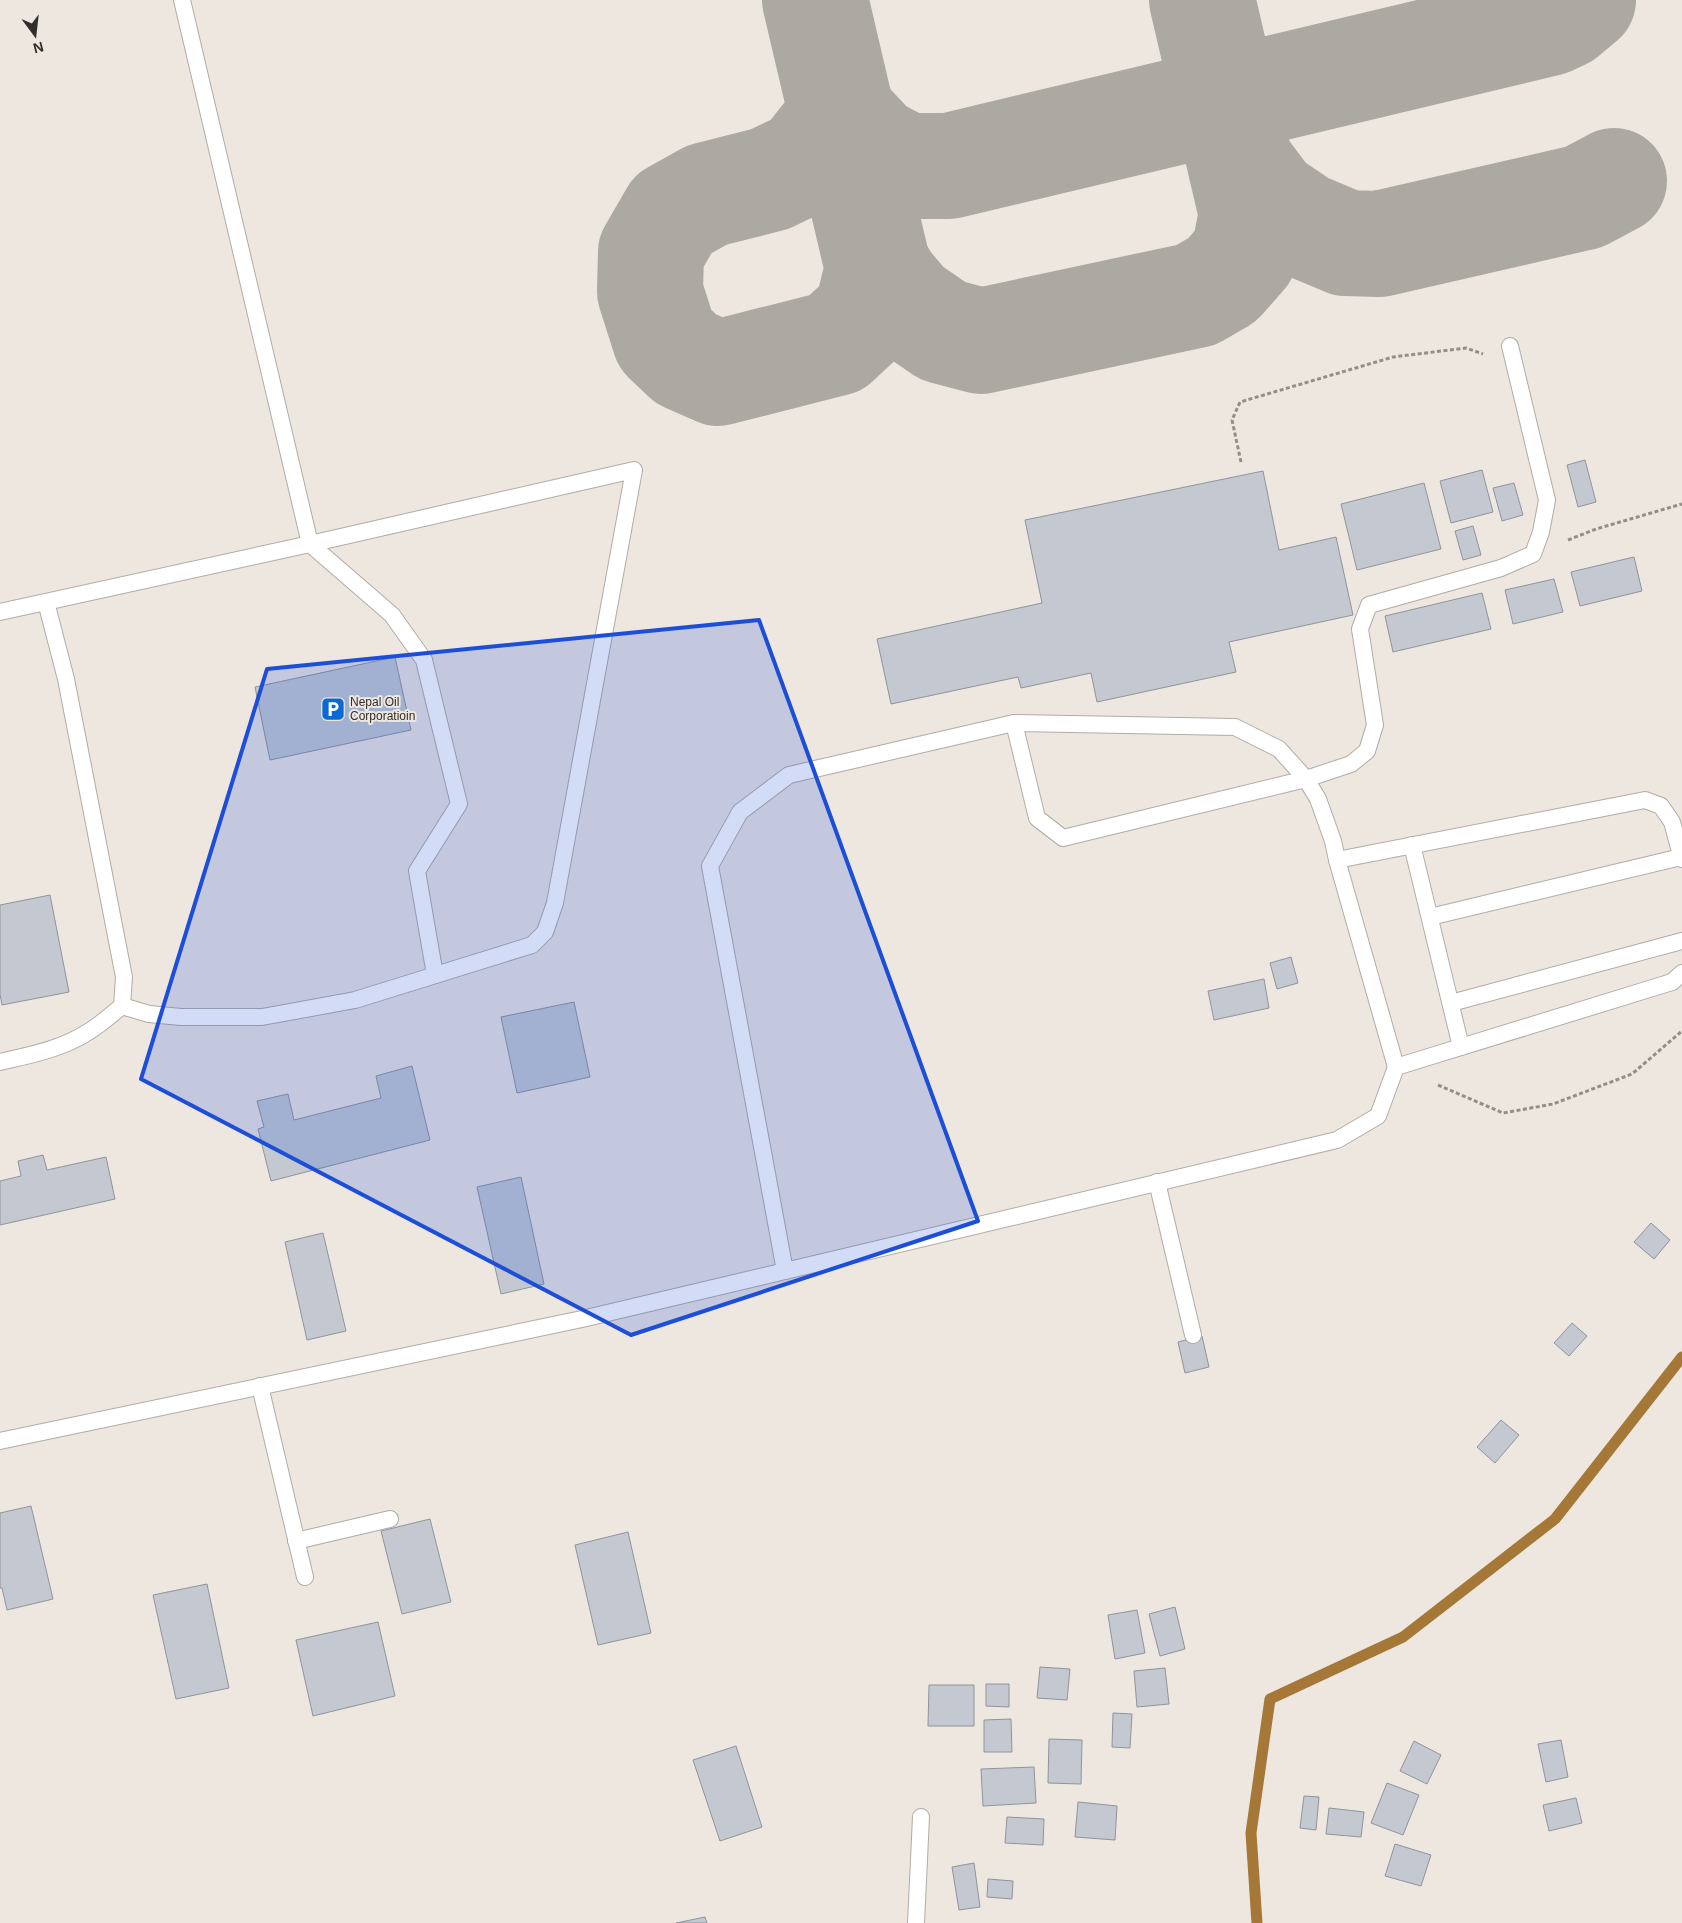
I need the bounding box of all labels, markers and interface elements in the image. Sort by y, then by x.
north arrow [10,10,60,60]
text: N [31,39,45,57]
place label: Nepal Oil Corporatioin [350,695,415,723]
parking icon: Nepal Oil Corporatioin [320,696,346,722]

